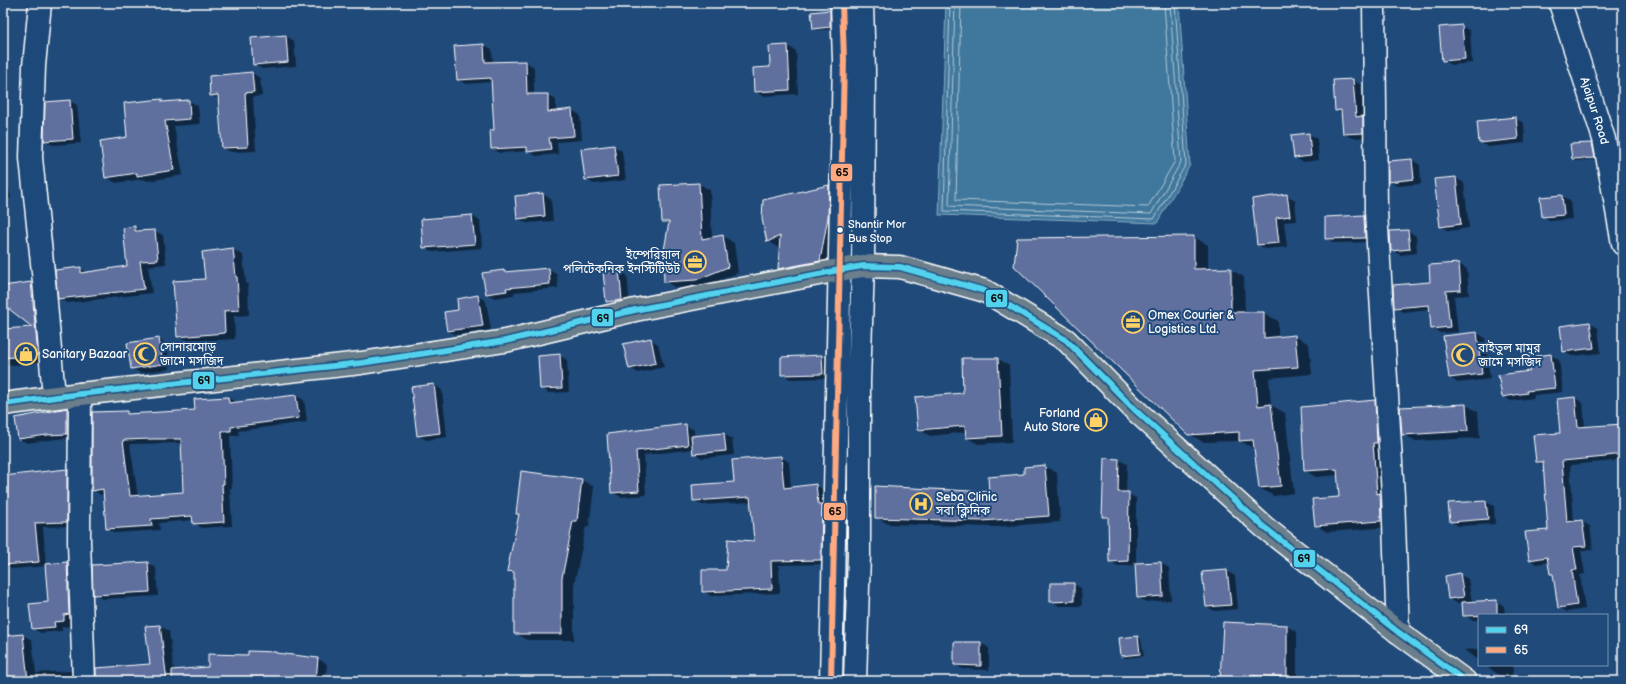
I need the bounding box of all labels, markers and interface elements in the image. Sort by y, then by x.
street label: Ajaipur Road [1577,75,1612,145]
line badge: 65 [830,163,853,182]
text: 65 [835,166,849,179]
place label: Shantir Mor Bus Stop [848,218,907,245]
marker: Shantir Mor Bus Stop [835,225,845,235]
place label: ইম্পেরিয়াল পলিটেকনিক ইনস্টিটিউট [563,247,680,277]
office icon: ইম্পেরিয়াল পলিটেকনিক ইনস্টিটিউট [682,249,708,275]
line badge: 69 [985,289,1008,308]
text: 69 [990,292,1004,305]
line badge: 69 [591,308,614,327]
place label: Omex Courier & Logistics Ltd. [1148,308,1235,337]
office icon: Omex Courier & Logistics Ltd. [1120,309,1146,335]
text: 69 [596,312,610,325]
place label: সোনারমোড় জামে মসজিদ [159,340,224,369]
place label: বাইতুল মামুর জামে মসজিদ [1477,340,1542,370]
shop icon: Sanitary Bazaar [13,341,39,367]
mosque icon: সোনারমোড় জামে মসজিদ [132,341,158,367]
mosque icon: বাইতুল মামুর জামে মসজিদ [1450,342,1476,368]
place label: Sanitary Bazaar [42,347,128,362]
line badge: 69 [192,371,215,390]
text: 69 [197,374,211,387]
place label: Forland Auto Store [1024,406,1080,435]
shop icon: Forland Auto Store [1083,407,1109,433]
place label: Seba Clinic সবা ক্লিনিক [935,490,997,519]
hospital icon: Seba Clinic সবা ক্লিনিক [908,491,934,517]
line badge: 65 [823,502,846,521]
text: 65 [828,505,842,518]
line badge: 69 [1293,549,1316,568]
text: 69 [1297,552,1311,565]
legend [1478,614,1608,666]
text: 69 [1514,623,1528,638]
text: 65 [1514,643,1528,658]

